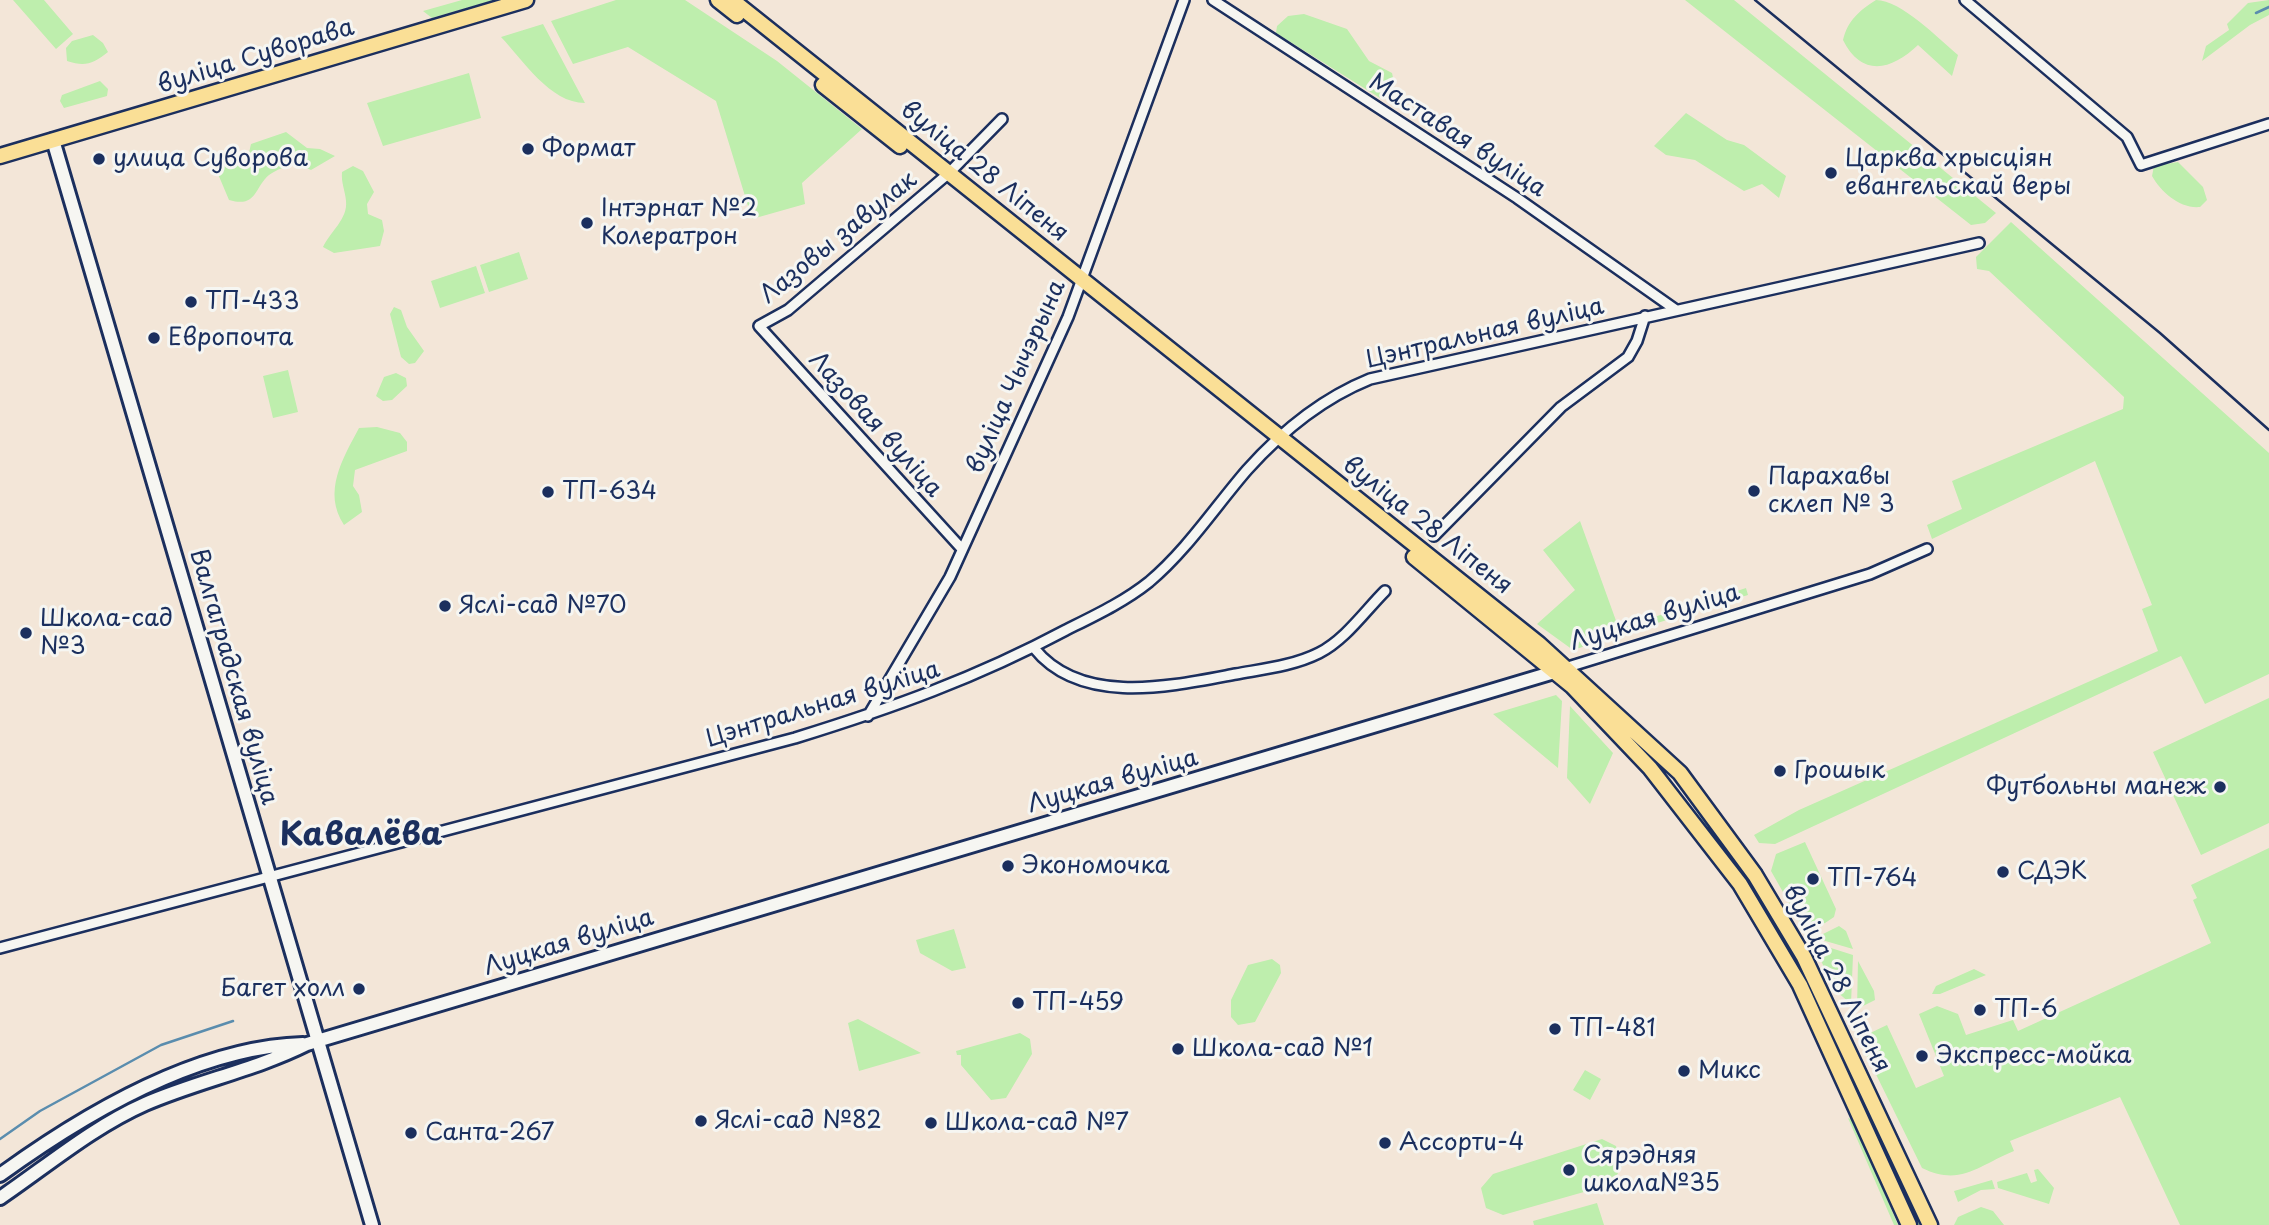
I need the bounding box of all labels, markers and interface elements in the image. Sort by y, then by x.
street label: вуліца Суворава [154,13,358,101]
street label: Маставая вуліца [1363,68,1551,204]
street label: вуліца 28 Ліпеня [894,96,1074,248]
place label: Формат [542,135,635,163]
marker: Формат [520,141,536,157]
place label: улица Суворова [113,145,308,173]
place label: Царква хрысціян евангельскай веры [1845,145,2071,201]
marker: улица Суворова [91,151,107,167]
marker: Царква хрысціян евангельскай веры [1823,165,1839,181]
street label: Лазовы завулак [755,166,923,310]
place label: Інтэрнат №2 Колератрон [601,195,757,251]
marker: Інтэрнат №2 Колератрон [579,215,595,231]
street label: вуліца Чычэрына [961,276,1073,478]
place label: ТП-433 [205,288,299,316]
street label: Цэнтральная вуліца [1363,293,1607,375]
marker: ТП-433 [183,294,199,310]
place label: Европочта [168,324,293,352]
marker: Европочта [146,330,162,346]
street label: Лазовая вуліца [802,346,948,504]
street label: вуліца 28 Ліпеня [1336,451,1518,601]
place label: Парахавы склеп № 3 [1768,463,1895,519]
place label: ТП-634 [562,478,657,506]
marker: Парахавы склеп № 3 [1746,483,1762,499]
marker: ТП-634 [540,484,556,500]
street label: Валгаградская вуліца [183,546,283,808]
street label: Луцкая вуліца [1567,579,1743,657]
place label: Яслі-сад №70 [459,592,627,620]
marker: Яслі-сад №70 [437,598,453,614]
place label: Школа-сад №3 [40,605,173,661]
marker: Школа-сад №3 [18,625,34,641]
street label: Цэнтральная вуліца [702,656,944,754]
street label: Луцкая вуліца [1024,744,1202,820]
place label: Грошык [1794,757,1885,785]
marker: Грошык [1772,763,1788,779]
place label: Футбольны манеж [1986,773,2206,801]
marker: Футбольны манеж [2212,779,2228,795]
district label: Кавалёва [280,817,442,855]
place label: Экономочка [1022,852,1170,880]
marker: Экономочка [1000,858,1016,874]
place label: СДЭК [2017,858,2087,886]
marker: СДЭК [1995,864,2011,880]
place label: ТП-764 [1827,865,1917,893]
marker: ТП-764 [1805,871,1821,887]
street label: вуліца 28 Ліпеня [1776,880,1896,1078]
street label: Луцкая вуліца [481,904,657,982]
place label: Багет холл [220,975,345,1003]
marker: Багет холл [351,981,367,997]
place label: ТП-459 [1032,989,1124,1017]
marker: ТП-459 [1010,995,1026,1011]
place label: ТП-6 [1994,996,2058,1024]
marker: ТП-6 [1972,1002,1988,1018]
place label: ТП-481 [1569,1015,1656,1043]
marker: ТП-481 [1547,1021,1563,1037]
place label: Школа-сад №1 [1192,1035,1373,1063]
marker: Школа-сад №1 [1170,1041,1186,1057]
place label: Экспресс-мойка [1936,1042,2131,1070]
marker: Экспресс-мойка [1914,1048,1930,1064]
place label: Микс [1698,1057,1761,1085]
marker: Микс [1676,1063,1692,1079]
place label: Яслі-сад №82 [715,1107,882,1135]
place label: Школа-сад №7 [945,1109,1129,1137]
marker: Яслі-сад №82 [693,1113,709,1129]
marker: Школа-сад №7 [923,1115,939,1131]
place label: Санта-267 [425,1119,554,1147]
marker: Санта-267 [403,1125,419,1141]
place label: Ассорти-4 [1399,1129,1524,1157]
marker: Ассорти-4 [1377,1135,1393,1151]
place label: Сярэдняя школа№35 [1583,1142,1720,1198]
marker: Сярэдняя школа№35 [1561,1162,1577,1178]

